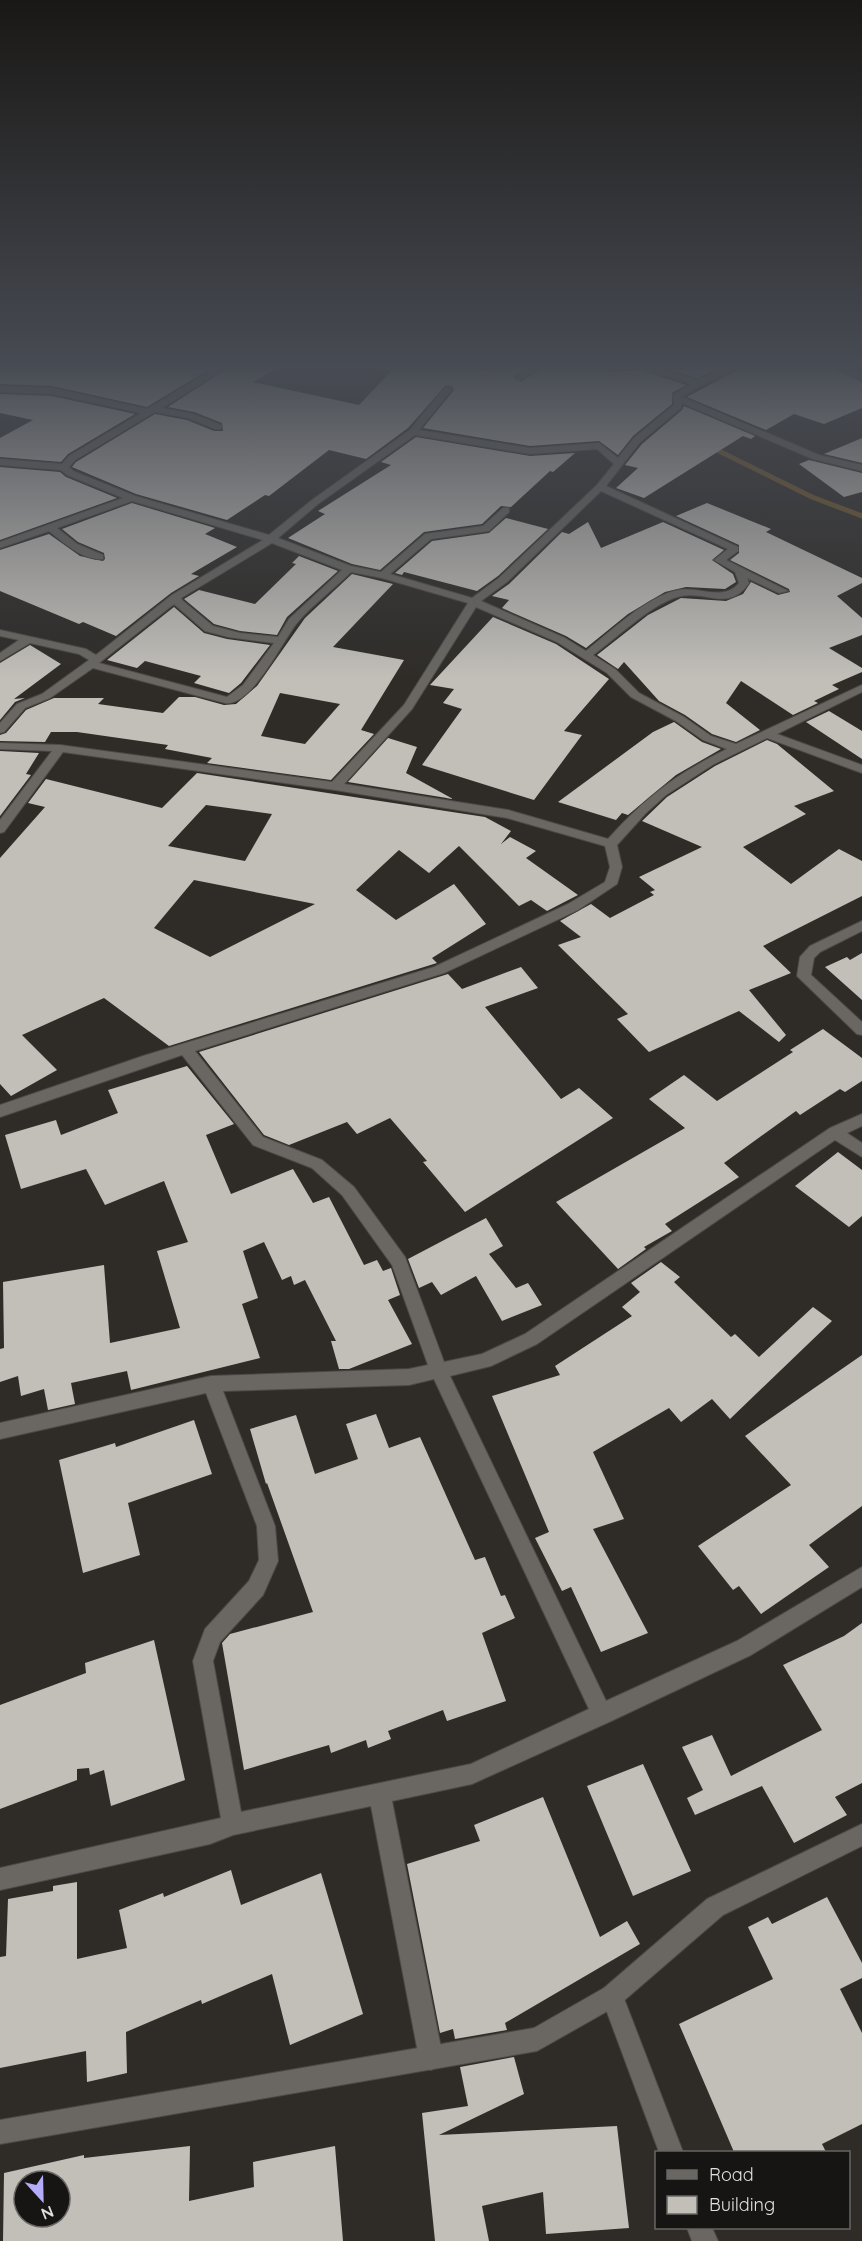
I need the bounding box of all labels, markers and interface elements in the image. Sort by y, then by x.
legend [655,2151,850,2229]
text: Road [709,2163,754,2186]
north arrow [12,2169,72,2229]
text: Building [709,2193,775,2216]
text: N [38,2201,57,2224]

